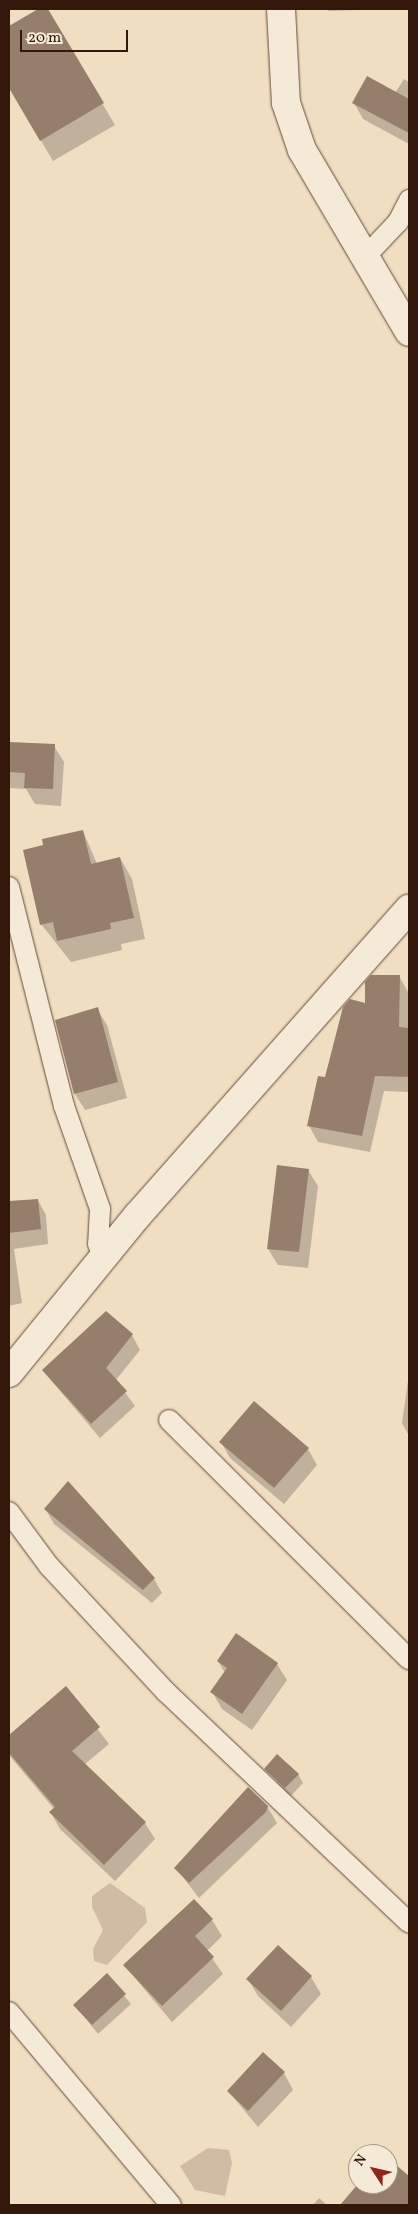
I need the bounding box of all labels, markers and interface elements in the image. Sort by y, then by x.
scale bar [22,20,130,52]
text: 20 m [28,28,61,49]
north arrow [348,2144,398,2194]
text: N [350,2151,372,2170]

